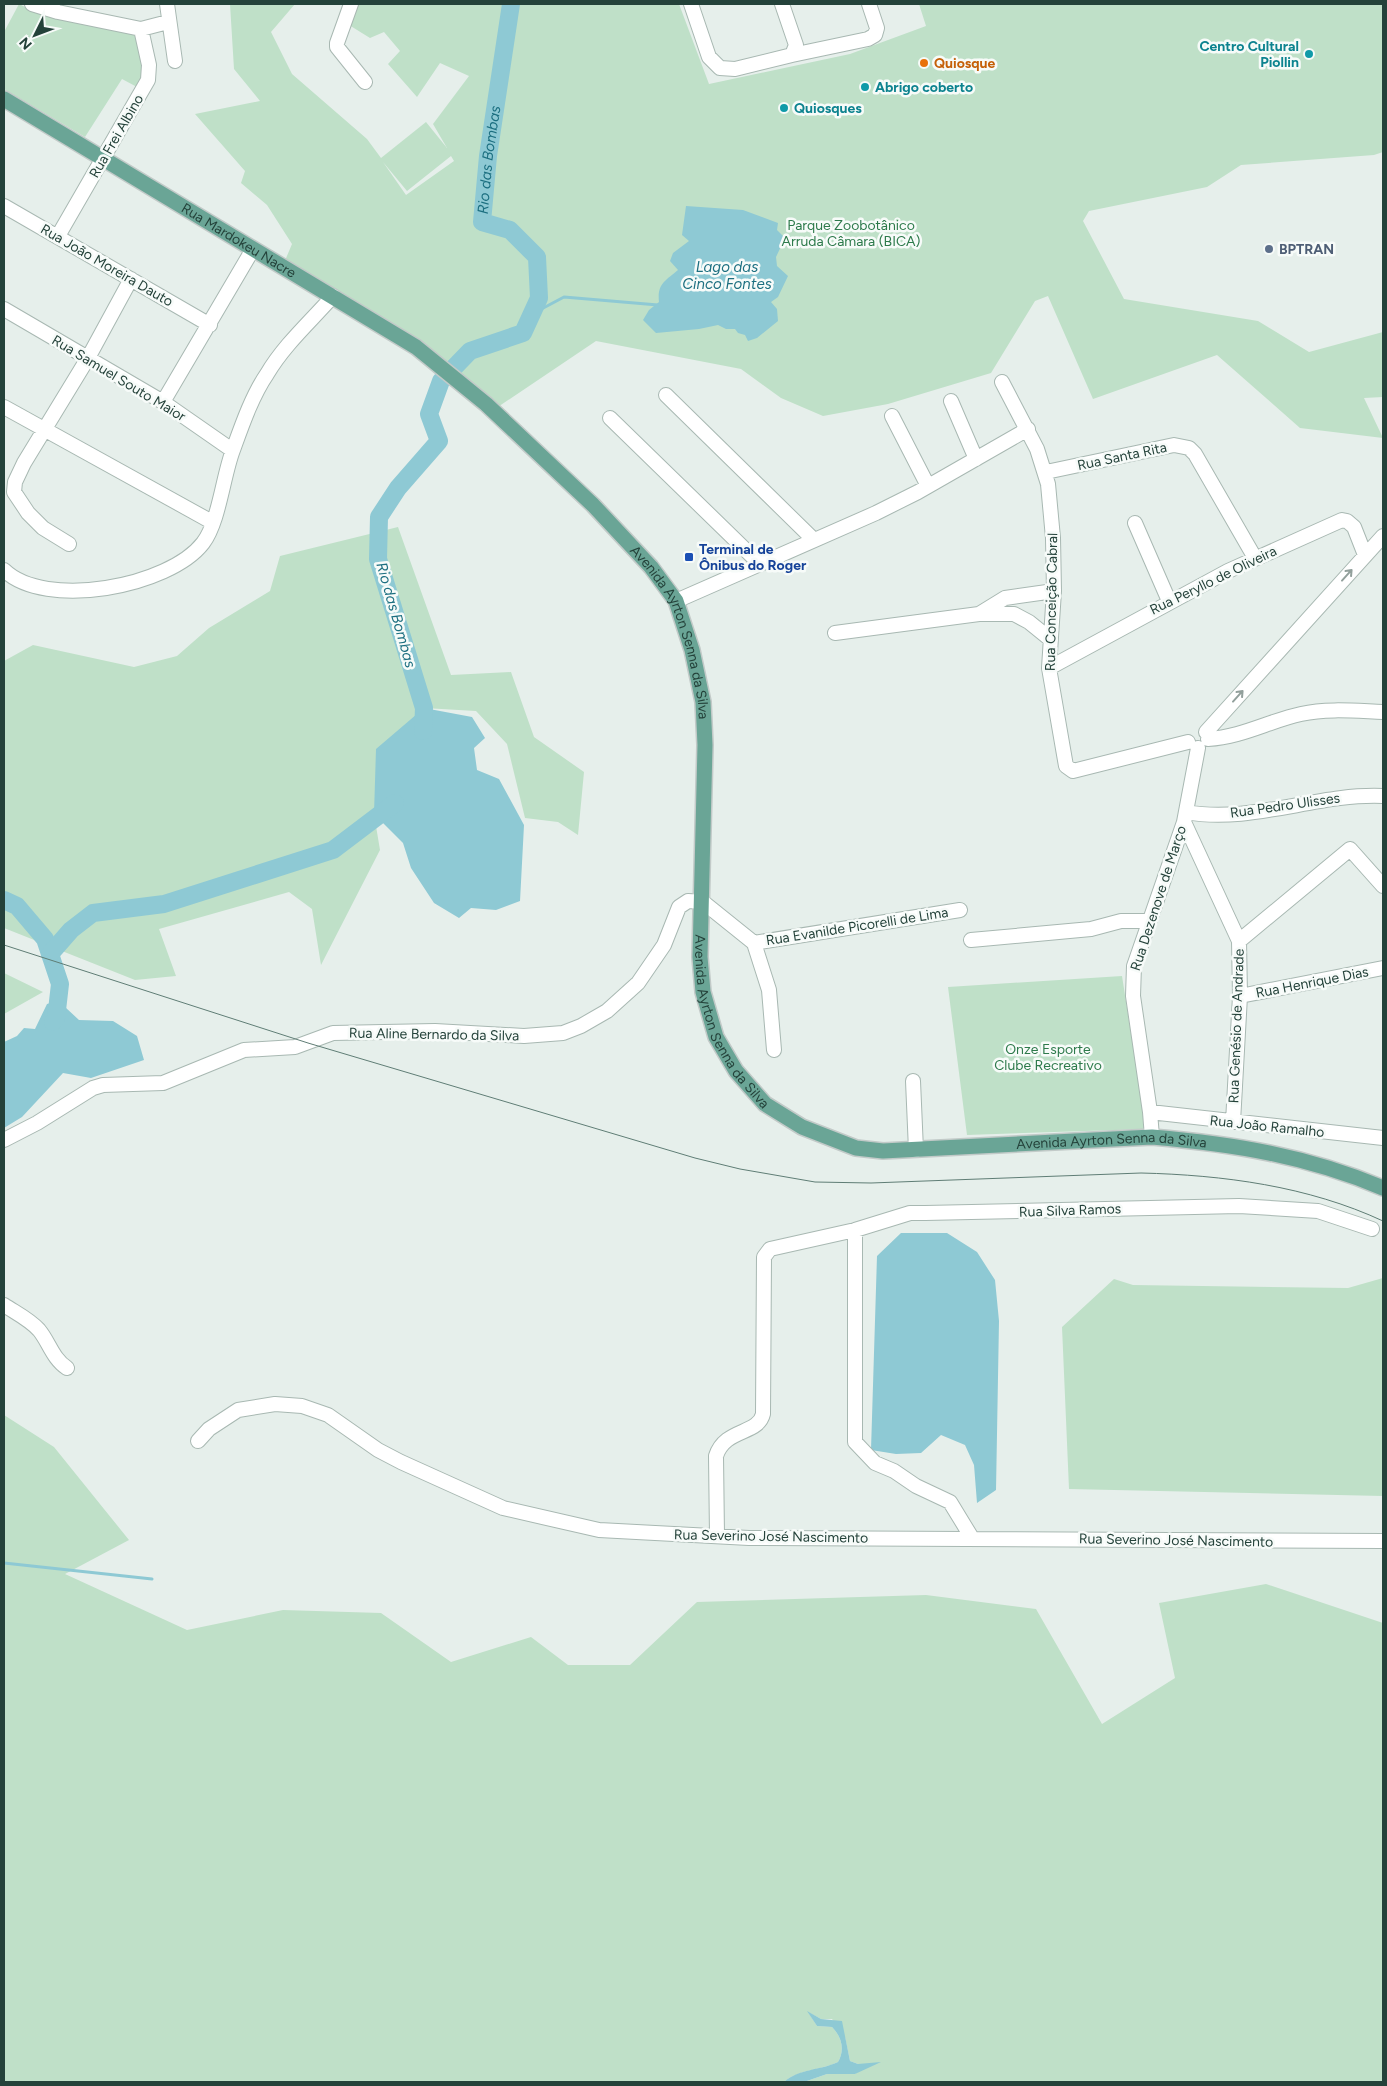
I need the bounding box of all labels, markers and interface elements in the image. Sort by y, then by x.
north arrow [10,10,60,60]
text: N [16,34,36,53]
place label: Centro Cultural Piollin [1199,38,1299,71]
marker: Centro Cultural Piollin [1303,48,1315,60]
place label: Quiosque [934,55,996,72]
marker: Quiosque [918,57,930,69]
place label: Abrigo coberto [875,79,973,96]
marker: Abrigo coberto [859,81,871,93]
street label: Rua Frei Albino [86,91,147,181]
place label: Quiosques [794,100,862,117]
marker: Quiosques [778,102,790,114]
water label: Rio das Bombas [474,104,505,215]
street label: Rua Mardokeu Nacre [178,200,299,282]
park label: Parque Zoobotânico Arruda Câmara (BICA) [782,217,921,250]
street label: Rua João Moreira Dauto [38,221,176,310]
place label: BPTRAN [1279,241,1334,258]
marker: BPTRAN [1263,243,1275,255]
water label: Lago das Cinco Fontes [682,258,772,293]
street label: Rua Samuel Souto Maior [49,332,189,425]
street label: Rua Santa Rita [1076,439,1168,474]
street label: Rua Conceição Cabral [1042,533,1061,671]
place label: Terminal de Ônibus do Roger [699,541,807,574]
street label: Avenida Ayrton Senna da Silva [626,542,712,720]
street label: Rua Peryllo de Oliveira [1147,542,1279,619]
marker: Terminal de Ônibus do Roger [683,551,695,563]
water label: Rio das Bombas [372,560,420,670]
one-way arrow [1341,569,1353,582]
one-way arrow [1232,689,1244,702]
street label: Rua Pedro Ulisses [1229,789,1341,822]
street label: Rua Dezenove de Março [1127,823,1190,973]
street label: Rua Evanilde Picorelli de Lima [765,904,949,949]
street label: Avenida Ayrton Senna da Silva [691,934,773,1112]
street label: Rua Genésio de Andrade [1225,948,1248,1104]
street label: Rua Henrique Dias [1254,963,1370,1002]
street label: Rua Aline Bernardo da Silva [349,1025,519,1044]
park label: Onze Esporte Clube Recreativo [994,1041,1102,1074]
street label: Rua João Ramalho [1209,1112,1325,1141]
street label: Avenida Ayrton Senna da Silva [1016,1129,1208,1153]
street label: Rua Silva Ramos [1019,1200,1121,1221]
street label: Rua Severino José Nascimento [674,1526,868,1547]
street label: Rua Severino José Nascimento [1079,1530,1273,1551]

